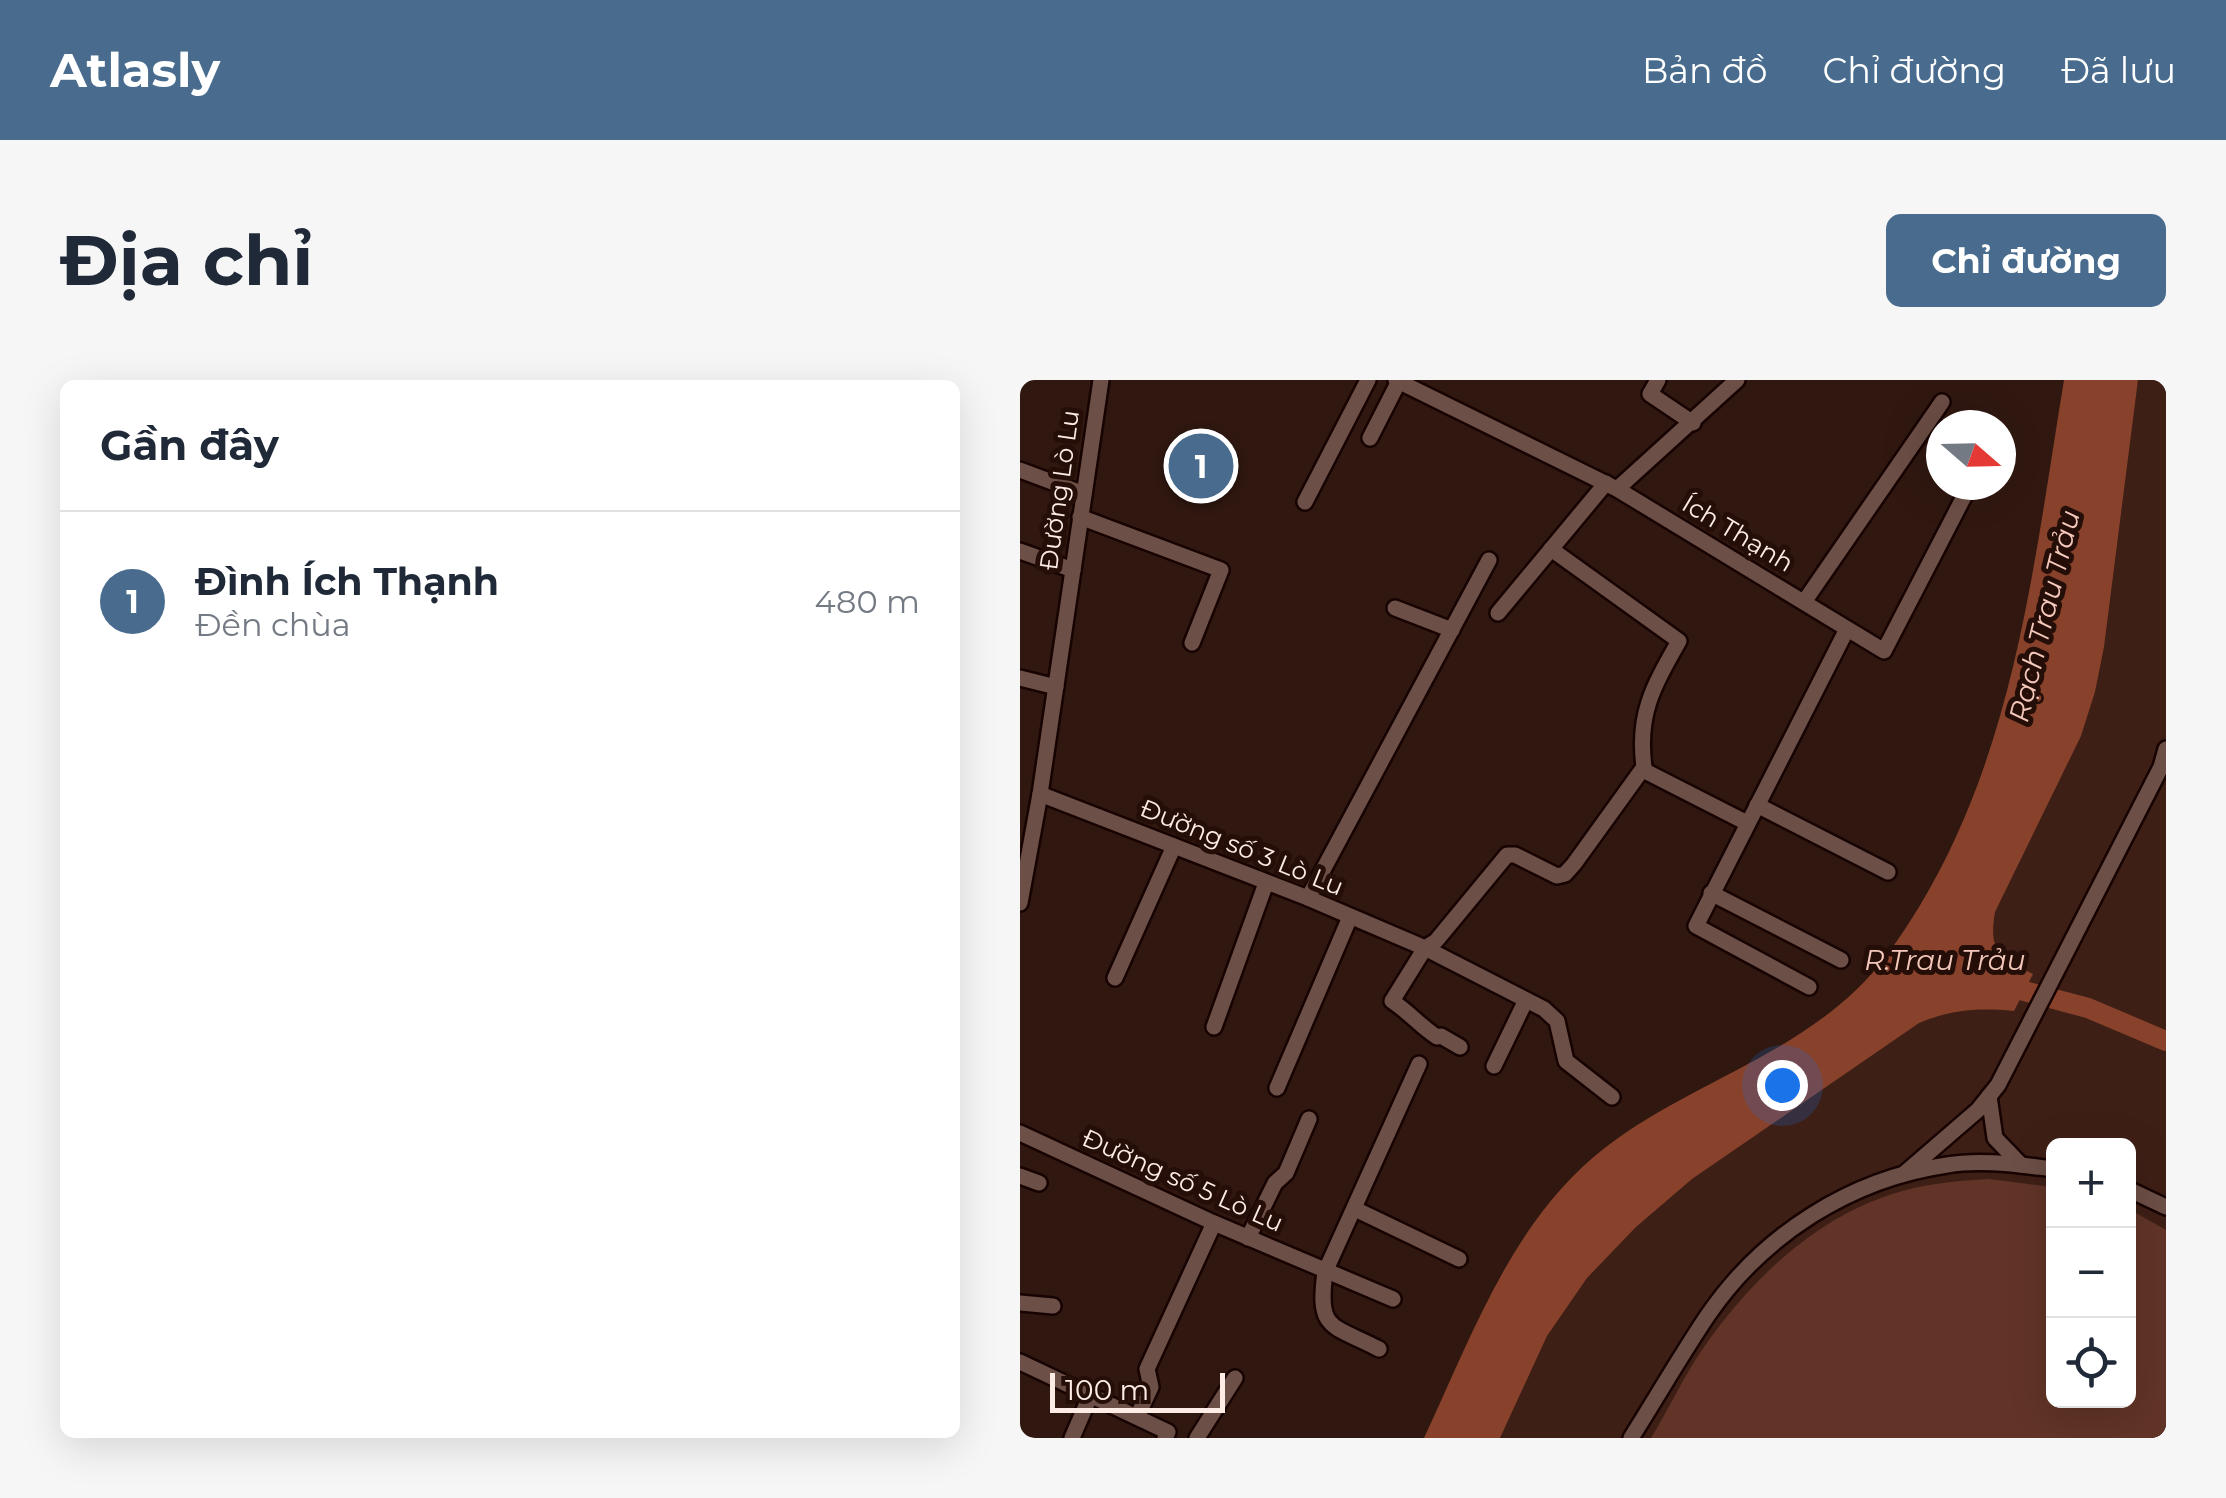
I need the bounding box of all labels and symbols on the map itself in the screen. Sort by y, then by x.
street label: Đường Lò Lu [1033,408,1085,572]
north arrow [1926,410,2016,500]
pin: 1 [1168,428,1234,504]
street label: Ích Thạnh [1677,488,1799,578]
water label: Rạch Trau Trảu [2001,507,2087,725]
street label: Đường số 3 Lò Lu [1136,793,1348,901]
water label: R.Trau Trảu [1864,943,2026,977]
your location [1757,1060,1808,1111]
street label: Đường số 5 Lò Lu [1078,1122,1288,1238]
scale bar [1050,1368,1225,1412]

